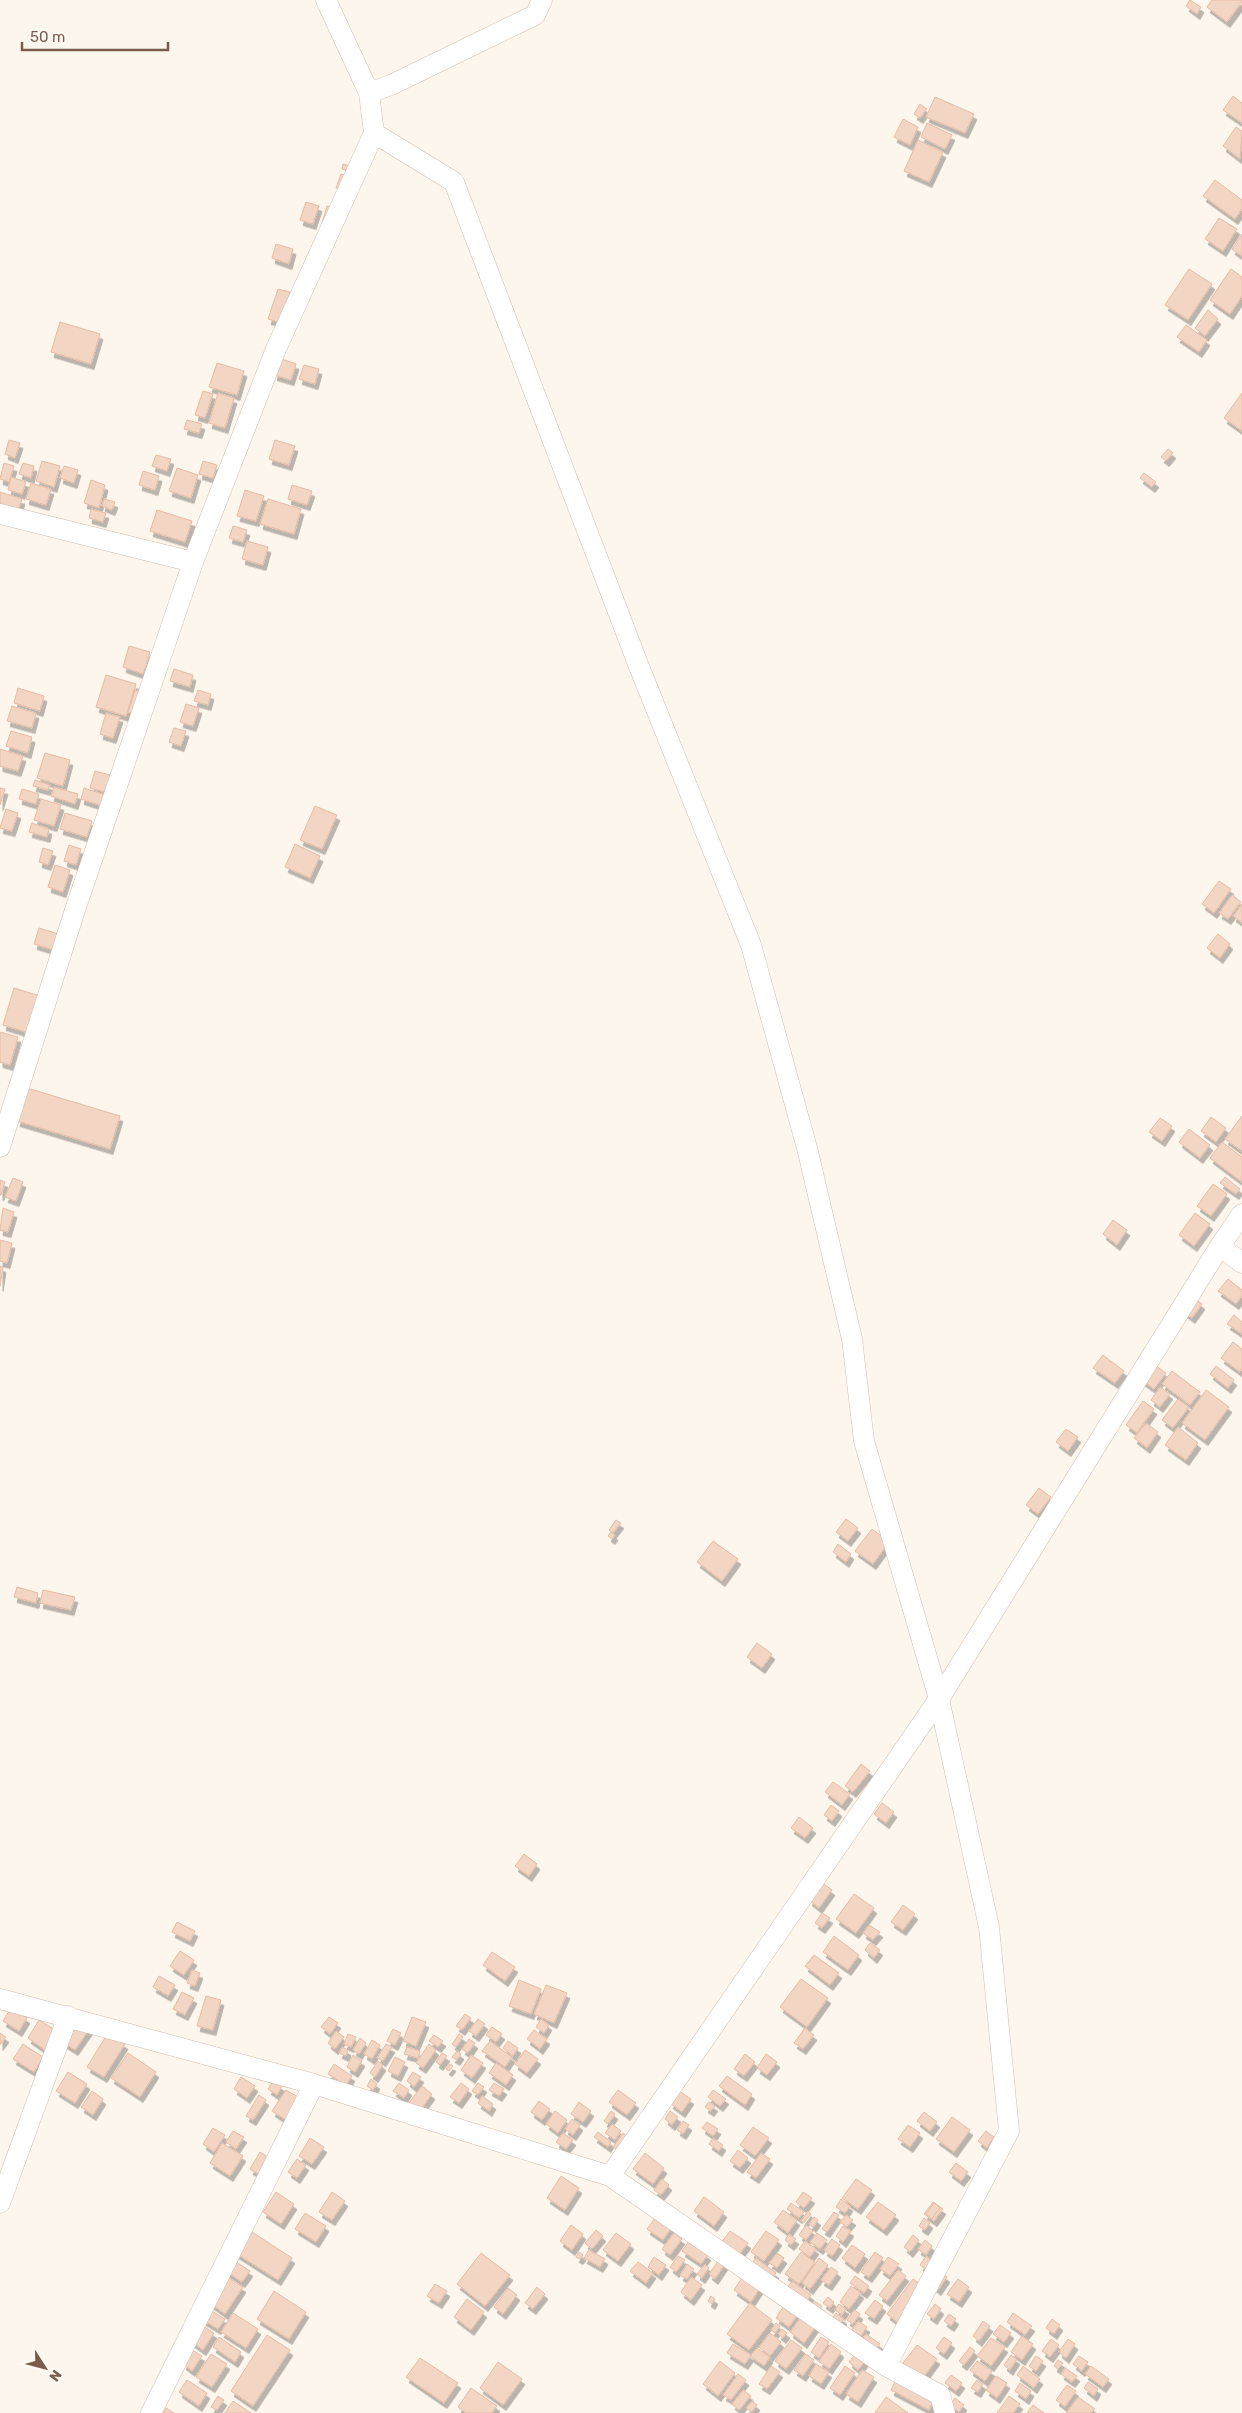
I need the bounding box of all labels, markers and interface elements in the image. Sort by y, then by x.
scale bar [22,20,169,52]
text: 50 m [30,28,65,46]
north arrow [20,2343,70,2393]
text: N [45,2366,65,2384]

